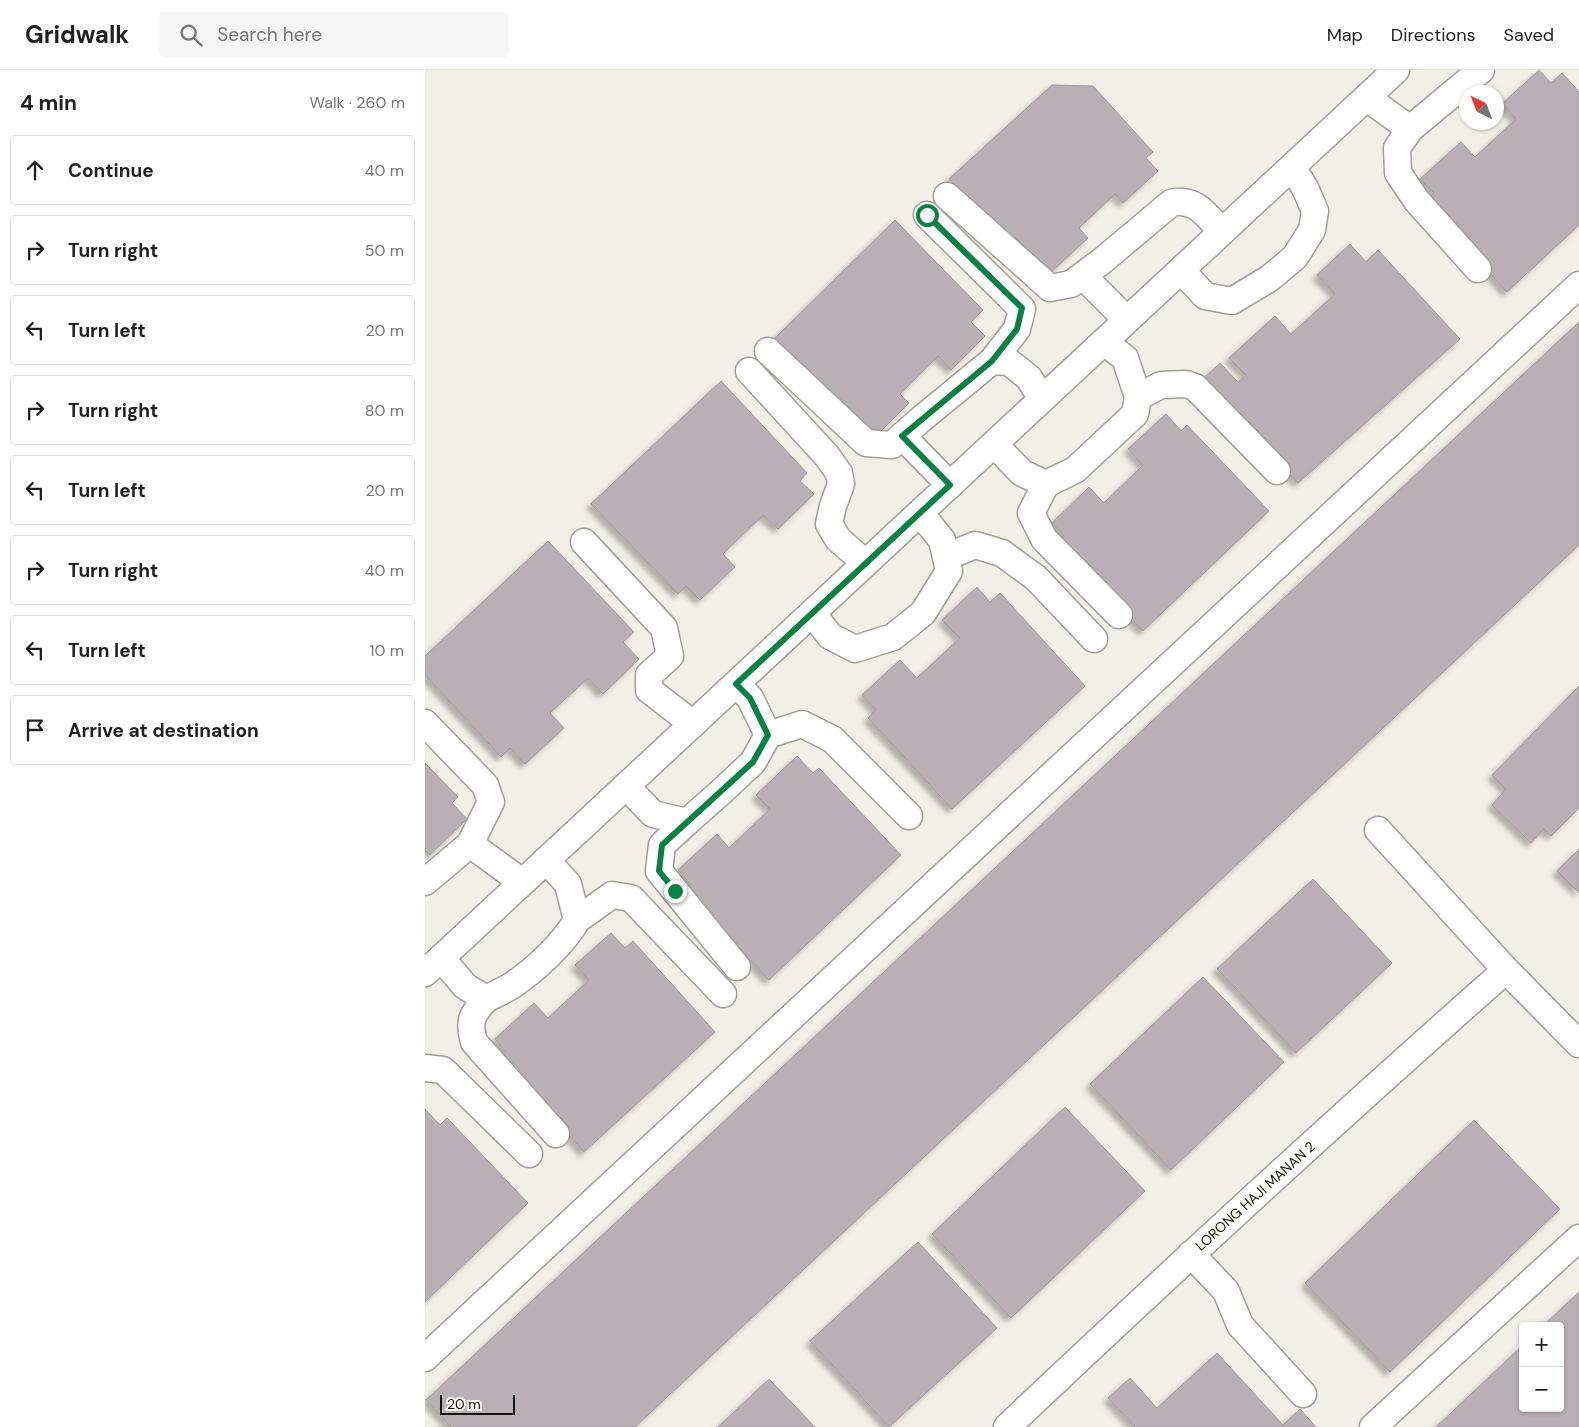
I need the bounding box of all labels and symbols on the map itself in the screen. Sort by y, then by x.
north arrow [1459,85,1504,130]
route start [916,204,939,227]
route end [664,880,687,903]
street label: LORONG HAJI MANAN 2 [1191,1138,1319,1254]
scale bar [440,1392,515,1415]

